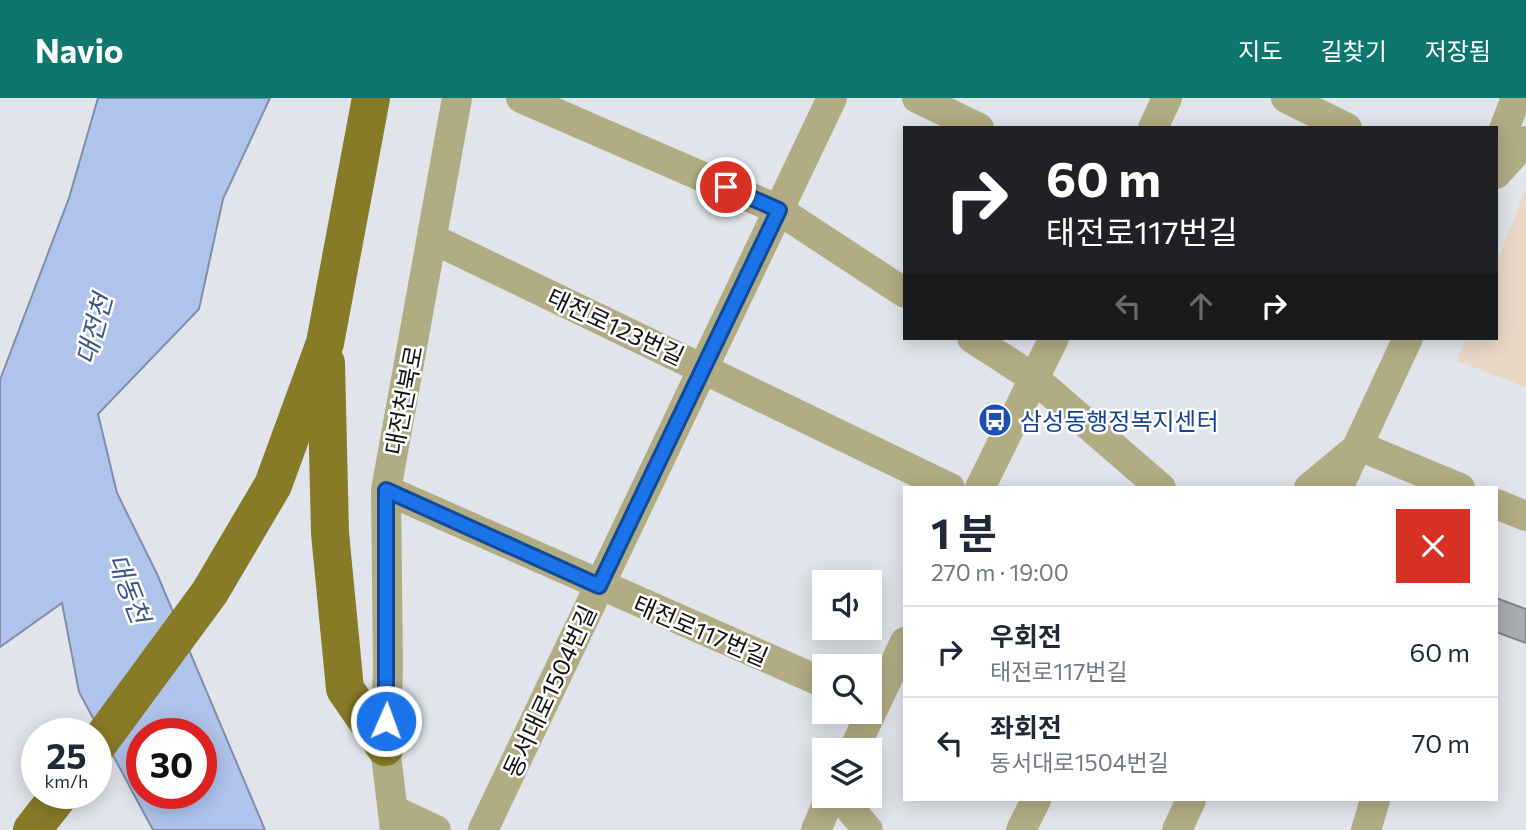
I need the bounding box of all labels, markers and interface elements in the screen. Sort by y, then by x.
text: Navio [35,29,124,70]
text: 지도 [1238,36,1283,65]
text: 길찾기 [1321,36,1387,65]
text: 저장됨 [1425,36,1491,65]
text: 60 m [1046,147,1161,207]
icon: right [931,154,1022,245]
pin [696,157,756,217]
icon: arrive [707,168,745,206]
text: 태전로117번길 [1046,211,1237,251]
street label: 태전로123번길 [543,282,689,370]
water label: 대전천 [69,287,118,368]
icon: left [1109,287,1147,325]
icon: ahead [1182,287,1220,325]
icon: right [1255,287,1293,325]
street label: 대전천북로 [378,343,428,457]
bus stop icon: 삼성동행정복지센터 [976,401,1014,439]
place label: 삼성동행정복지센터 [1020,406,1219,435]
text: 1 분 [931,506,997,558]
button: close [1396,509,1470,583]
water label: 대동천 [103,549,158,630]
text: 270 m · 19:00 [931,558,1069,586]
map controls [812,570,882,808]
button: sound [812,570,882,640]
street label: 태전로117번길 [629,589,773,671]
street label: 동서대로1504번길 [496,600,602,782]
text: 우회전 [990,620,1062,651]
icon: right [931,633,969,671]
text: 60 m [1410,636,1470,667]
button: search [812,654,882,724]
text: 태전로117번길 [990,657,1128,685]
position arrow [349,684,423,758]
text: 좌회전 [990,711,1062,742]
speed limit sign: 30 [126,718,217,809]
icon: left [931,724,969,762]
text: 70 m [1412,727,1470,758]
text: 25 [46,733,87,776]
button: layers [812,738,882,808]
text: 동서대로1504번길 [990,748,1169,776]
text: km/h [45,770,88,792]

